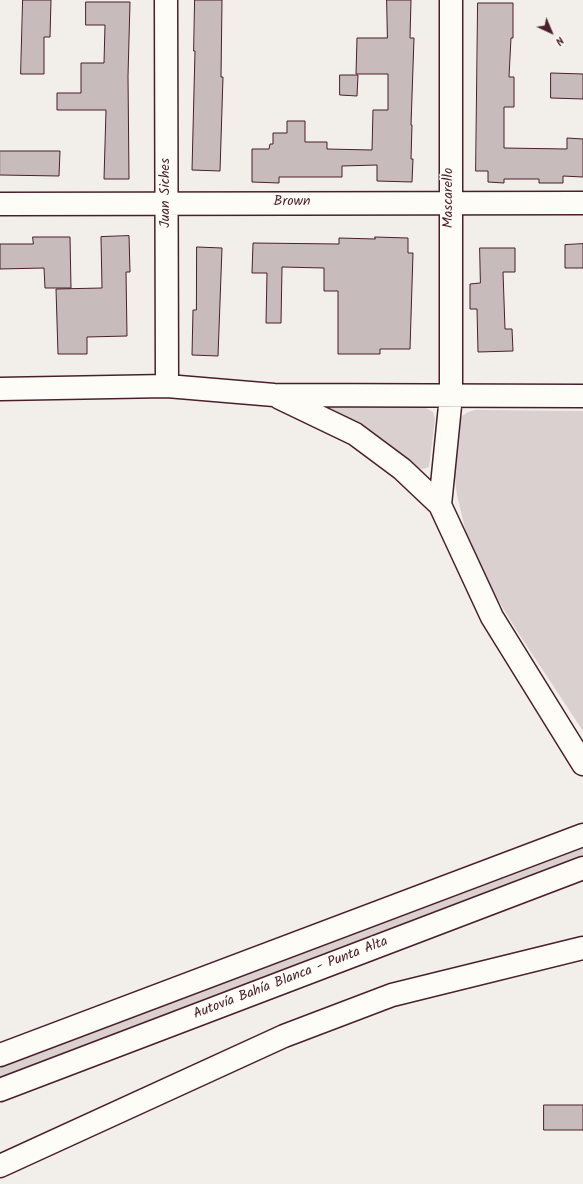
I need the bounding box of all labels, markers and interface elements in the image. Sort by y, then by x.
north arrow [531,12,571,52]
text: N [551,32,568,50]
street label: Juan Siches [159,158,175,228]
street label: Mascarello [442,168,458,228]
street label: Brown [274,195,310,211]
street label: Autovía Bahía Blanca - Punta Alta [191,934,391,1024]

